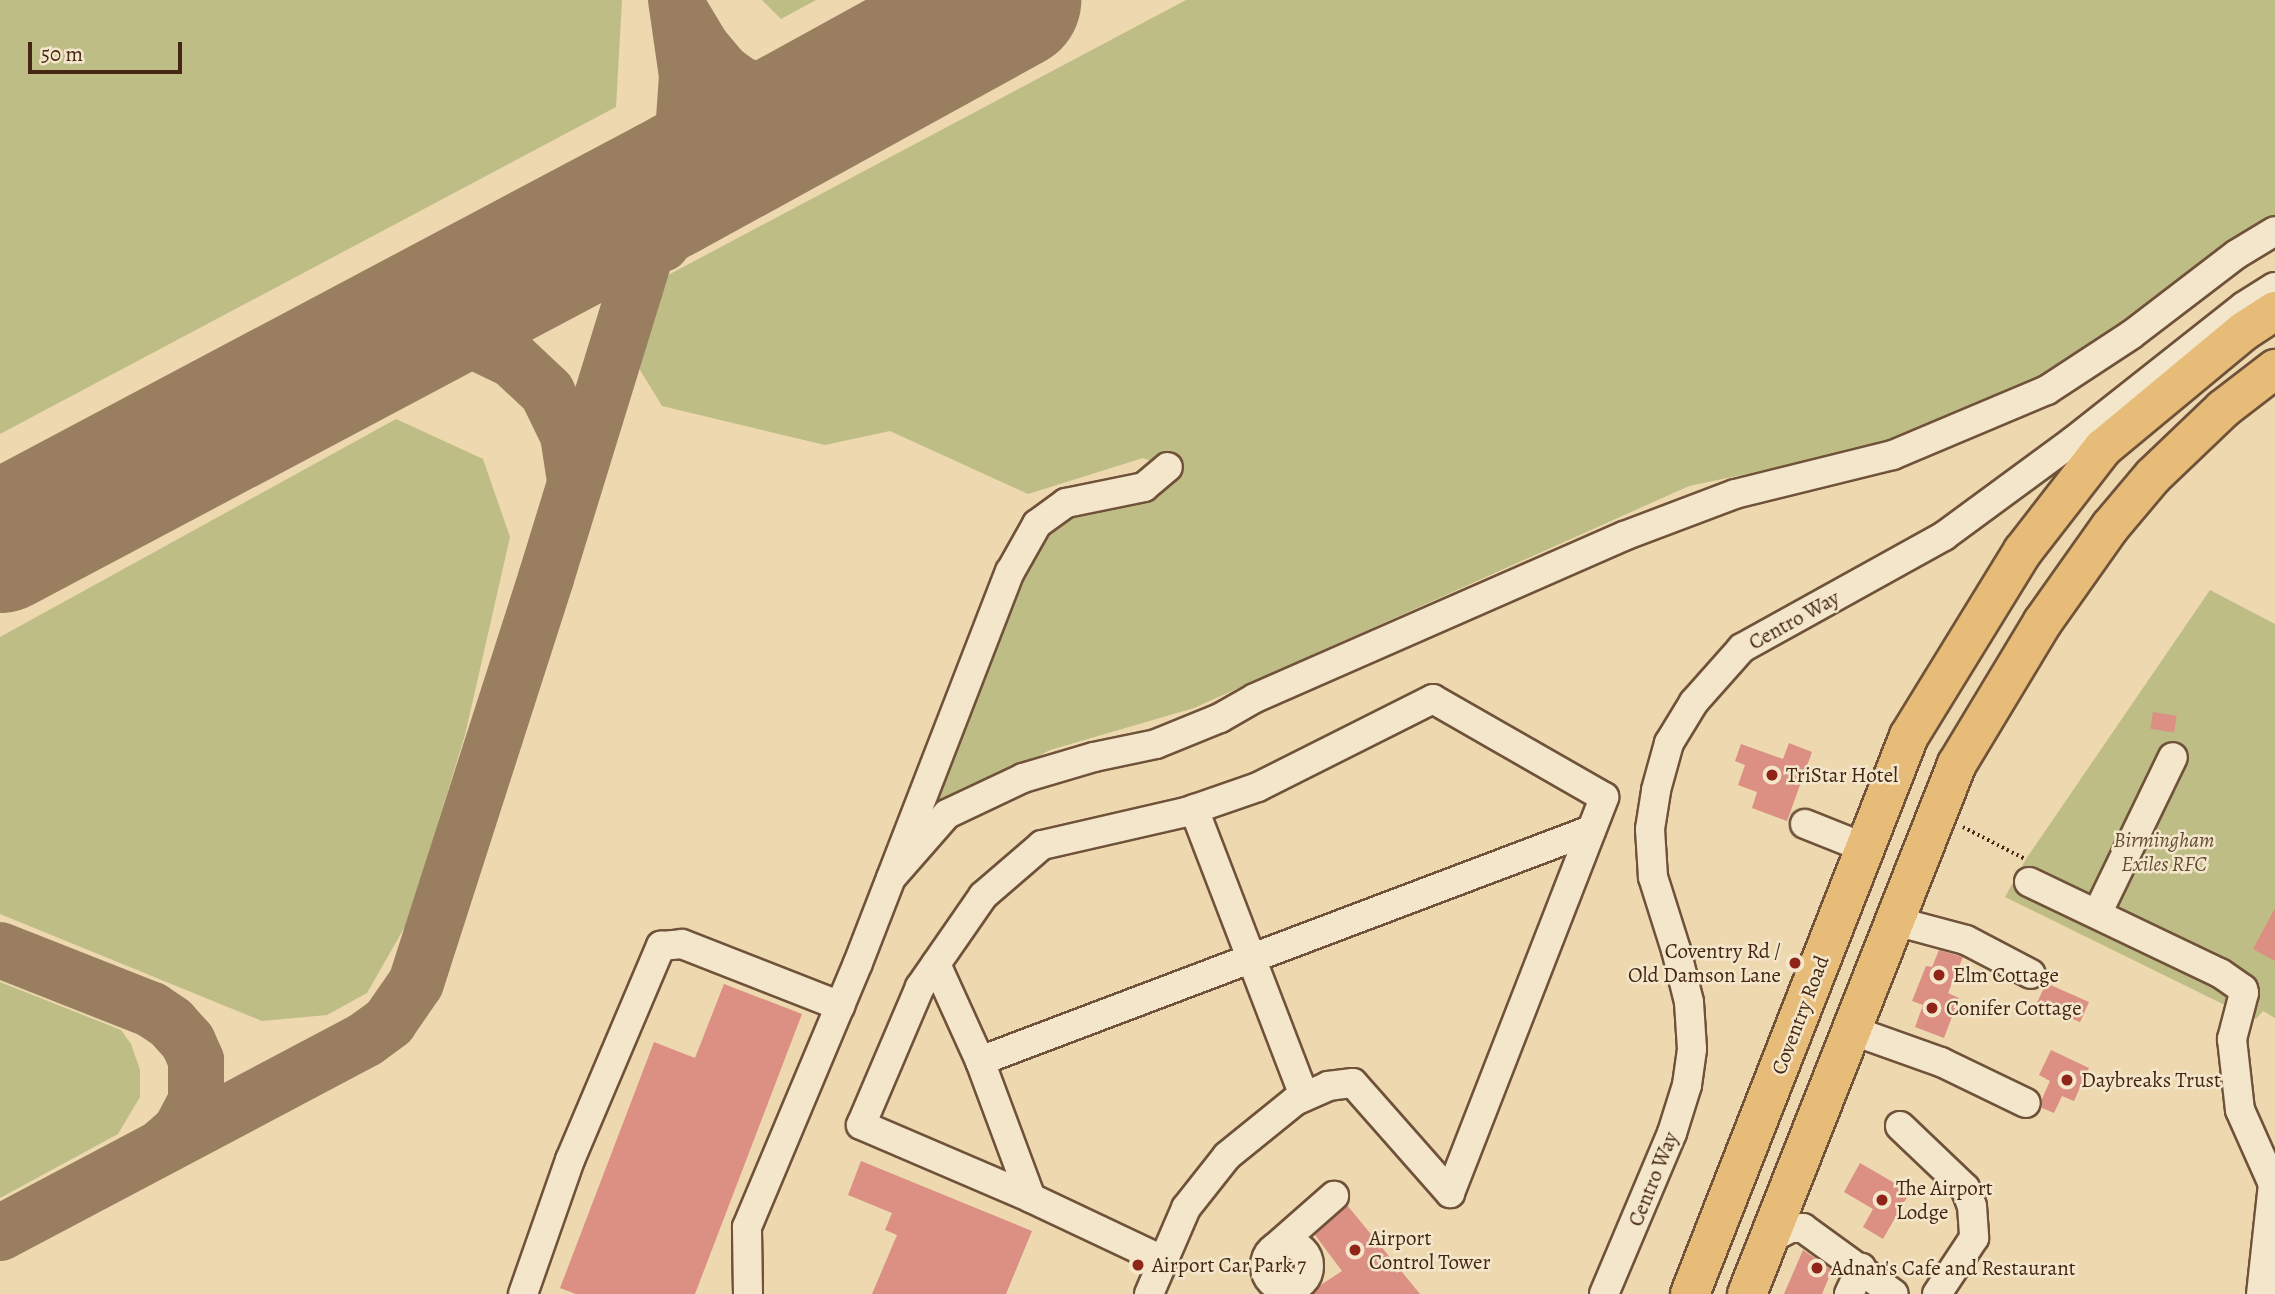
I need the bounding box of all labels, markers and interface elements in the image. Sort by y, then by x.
scale bar [32,28,186,72]
text: 50 m [41,40,83,68]
street label: Centro Way [1744,585,1844,655]
place label: TriStar Hotel [1786,762,1898,788]
marker: TriStar Hotel [1764,767,1780,783]
park label: Birmingham Exiles RFC [2114,827,2214,877]
place label: Coventry Rd / Old Damson Lane [1628,938,1781,988]
street label: Coventry Road [1766,952,1834,1078]
marker: Coventry Rd / Old Damson Lane [1787,955,1803,971]
place label: Elm Cottage [1953,962,2059,988]
marker: Elm Cottage [1931,967,1947,983]
place label: Conifer Cottage [1946,995,2082,1021]
marker: Conifer Cottage [1924,1000,1940,1016]
place label: Daybreaks Trust [2081,1067,2221,1093]
marker: Daybreaks Trust [2059,1072,2075,1088]
street label: Centro Way [1623,1128,1683,1230]
place label: The Airport Lodge [1896,1175,1993,1225]
marker: The Airport Lodge [1874,1192,1890,1208]
place label: Airport Control Tower [1369,1225,1490,1275]
marker: Airport Control Tower [1347,1242,1363,1258]
place label: Airport Car Park 7 [1152,1252,1306,1278]
place label: Adnan's Cafe and Restaurant [1831,1255,2076,1281]
marker: Airport Car Park 7 [1130,1257,1146,1273]
marker: Adnan's Cafe and Restaurant [1809,1260,1825,1276]

